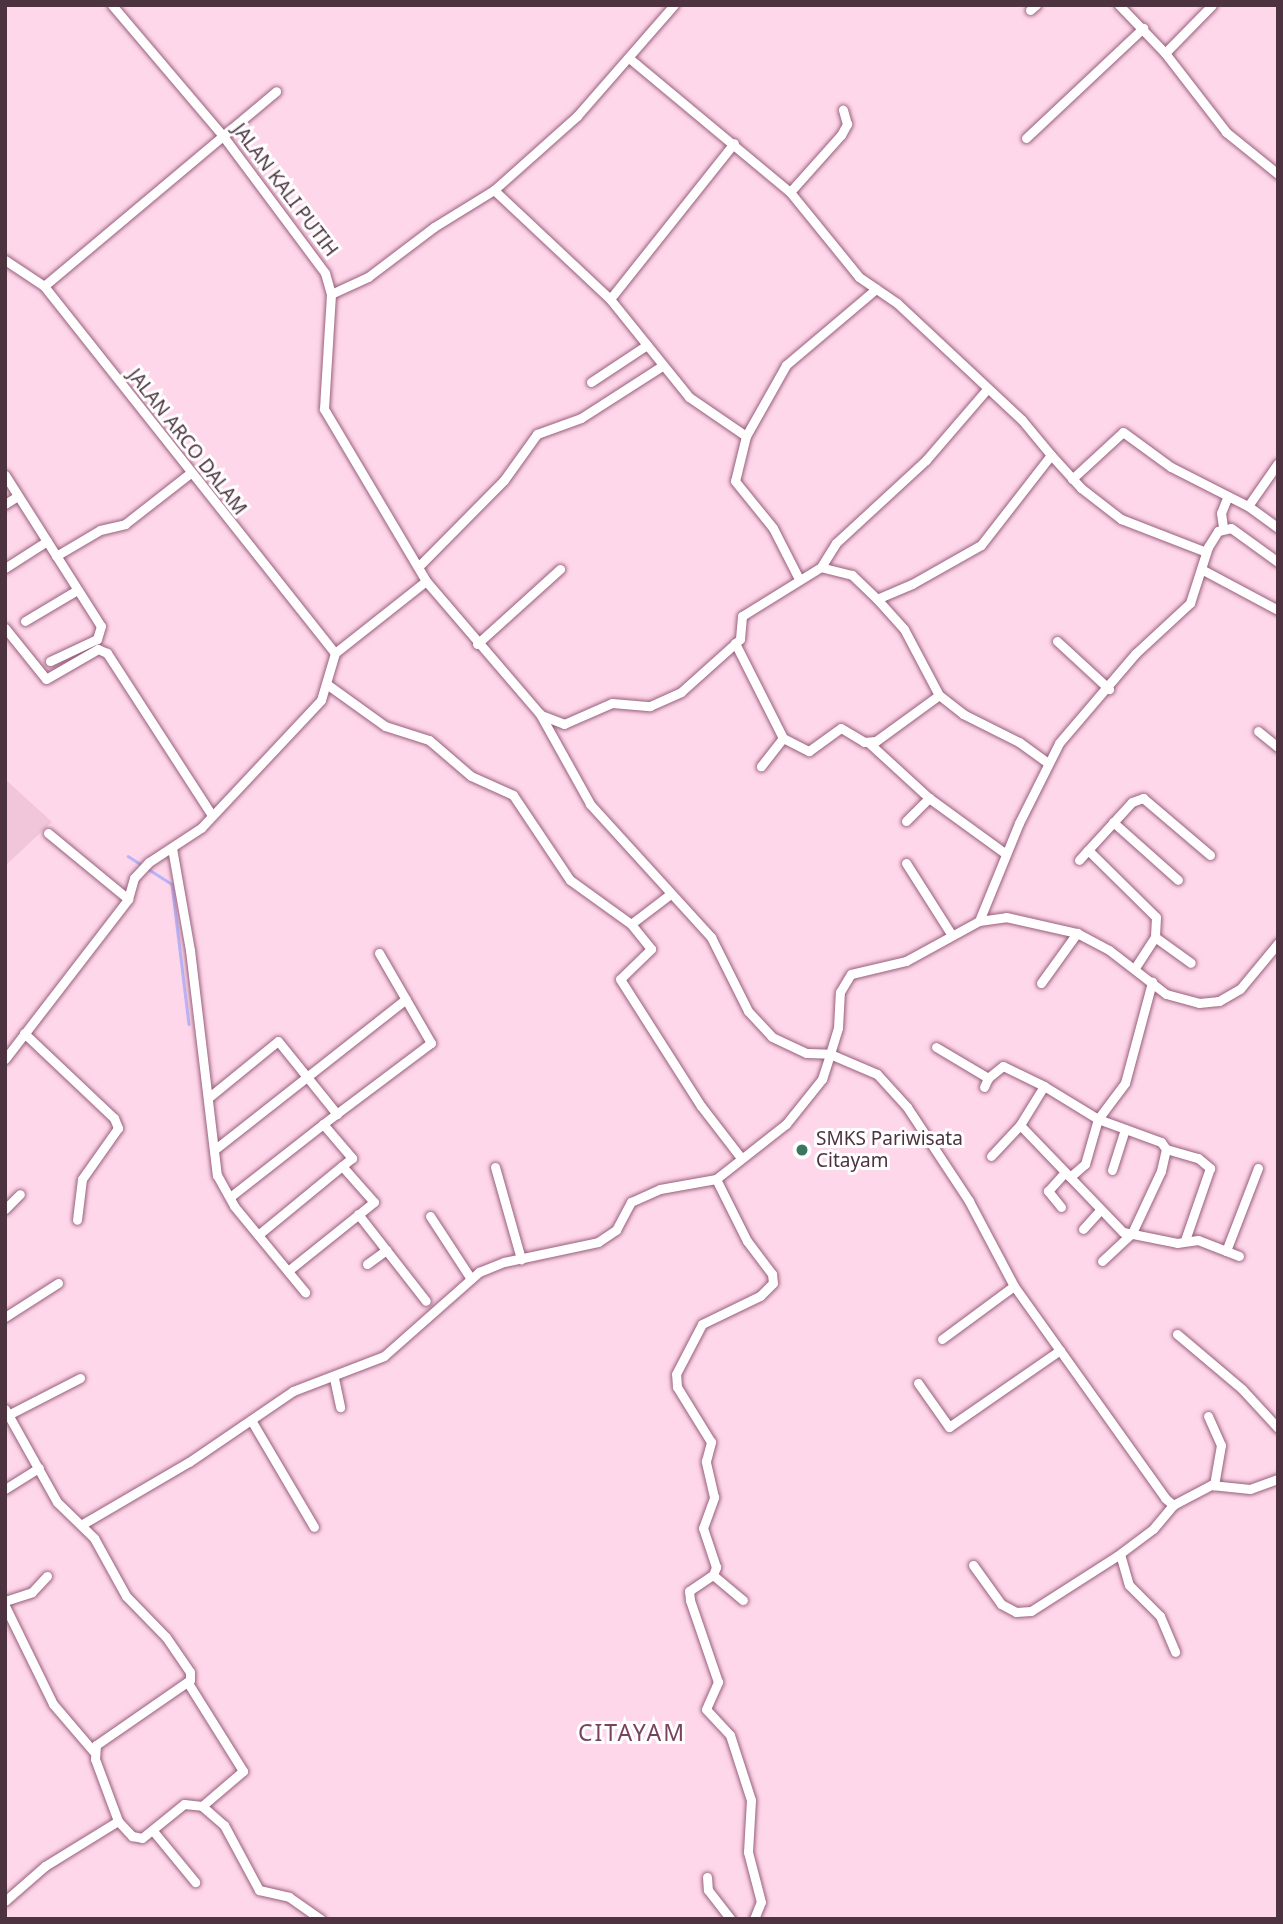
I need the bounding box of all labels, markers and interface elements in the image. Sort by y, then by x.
street label: JALAN KALI PUTIH [228,119,342,261]
street label: JALAN ARCO DALAM [123,364,251,520]
place label: SMKS Pariwisata Citayam [816,1128,963,1172]
marker: SMKS Pariwisata Citayam [794,1142,810,1158]
district label: CITAYAM [579,1718,685,1746]

